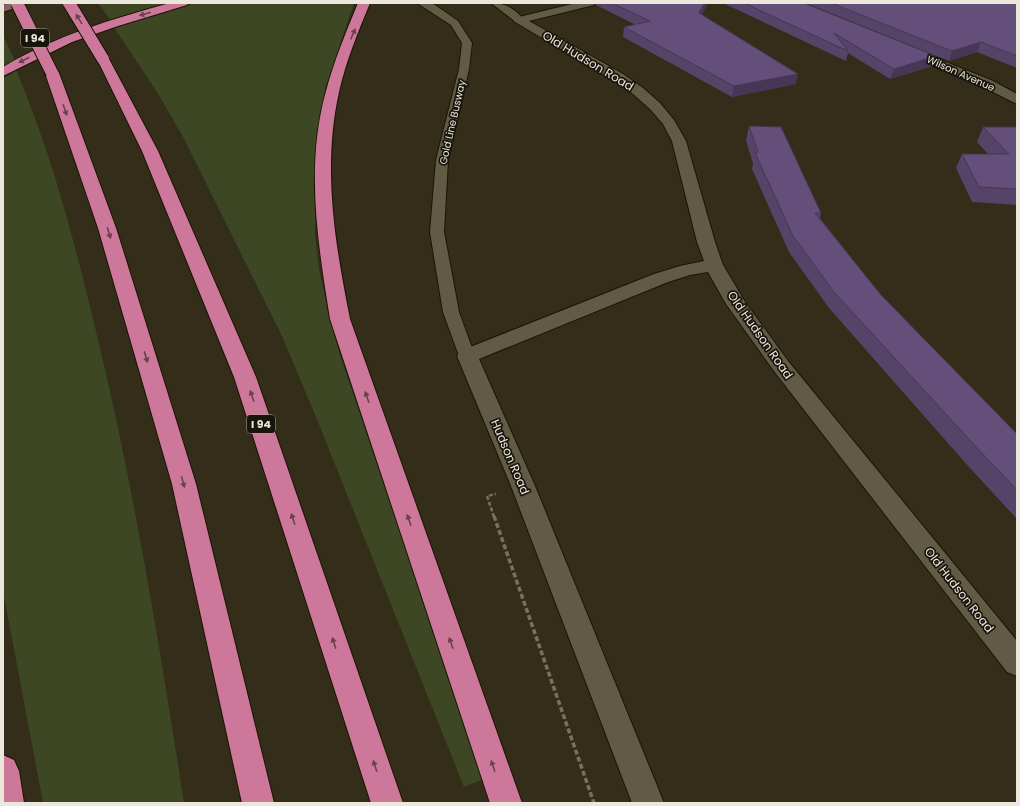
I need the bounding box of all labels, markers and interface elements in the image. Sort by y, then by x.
one-way arrow [139,11,151,17]
one-way arrow [75,13,82,25]
one-way arrow [350,27,356,39]
street label: Old Hudson Road [539,27,637,95]
road number: I 94 [21,29,49,47]
street label: Wilson Avenue [924,52,997,95]
one-way arrow [18,57,30,63]
street label: Gold Line Busway [435,78,470,166]
one-way arrow [62,105,68,117]
one-way arrow [106,227,112,239]
street label: Old Hudson Road [724,287,797,382]
one-way arrow [143,351,149,363]
one-way arrow [248,390,254,402]
one-way arrow [364,391,370,403]
road number: I 94 [247,415,275,433]
street label: Hudson Road [487,417,534,497]
one-way arrow [180,476,186,488]
one-way arrow [289,513,295,525]
one-way arrow [406,514,412,526]
street label: Old Hudson Road [921,544,998,636]
one-way arrow [331,636,337,648]
one-way arrow [448,637,454,649]
one-way arrow [372,760,378,772]
one-way arrow [490,760,496,772]

